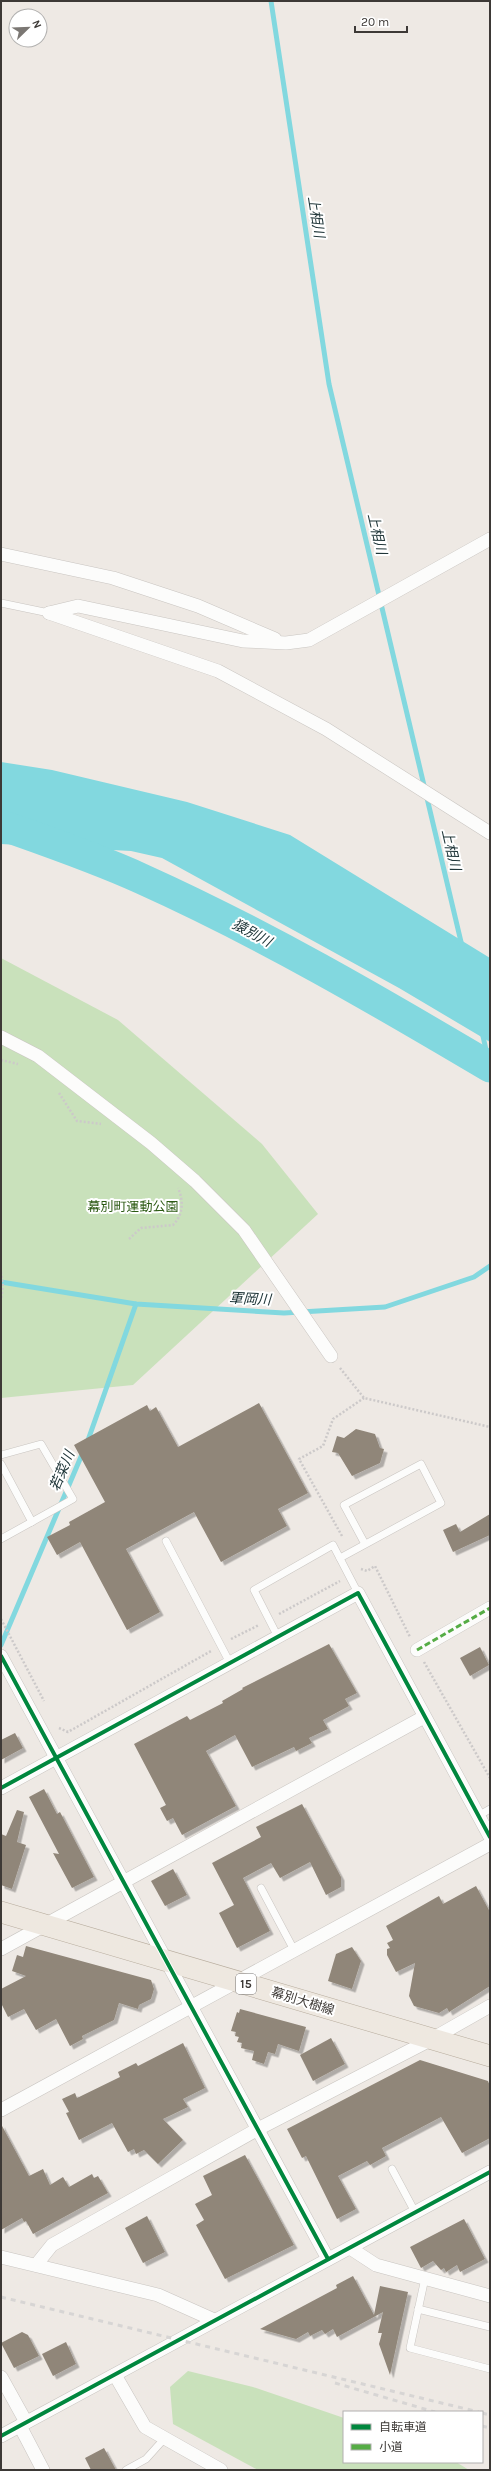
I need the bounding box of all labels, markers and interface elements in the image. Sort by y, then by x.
north arrow [8,8,48,48]
scale bar [355,8,407,34]
text: 20 m [361,15,389,29]
text: N [29,18,44,30]
water label: 上相川 [304,195,328,241]
water label: 上相川 [364,512,390,558]
water label: 上相川 [438,828,464,874]
water label: 猿別川 [229,916,276,951]
park label: 幕別町運動公園 [87,1199,179,1214]
water label: 軍岡川 [229,1289,273,1309]
water label: 若菜川 [46,1447,79,1494]
road number: 15 [236,1974,256,1994]
street label: 幕別大樹線 [270,1984,336,2018]
legend [343,2411,483,2463]
text: 自転車道 [379,2420,427,2434]
text: 小道 [379,2440,403,2454]

